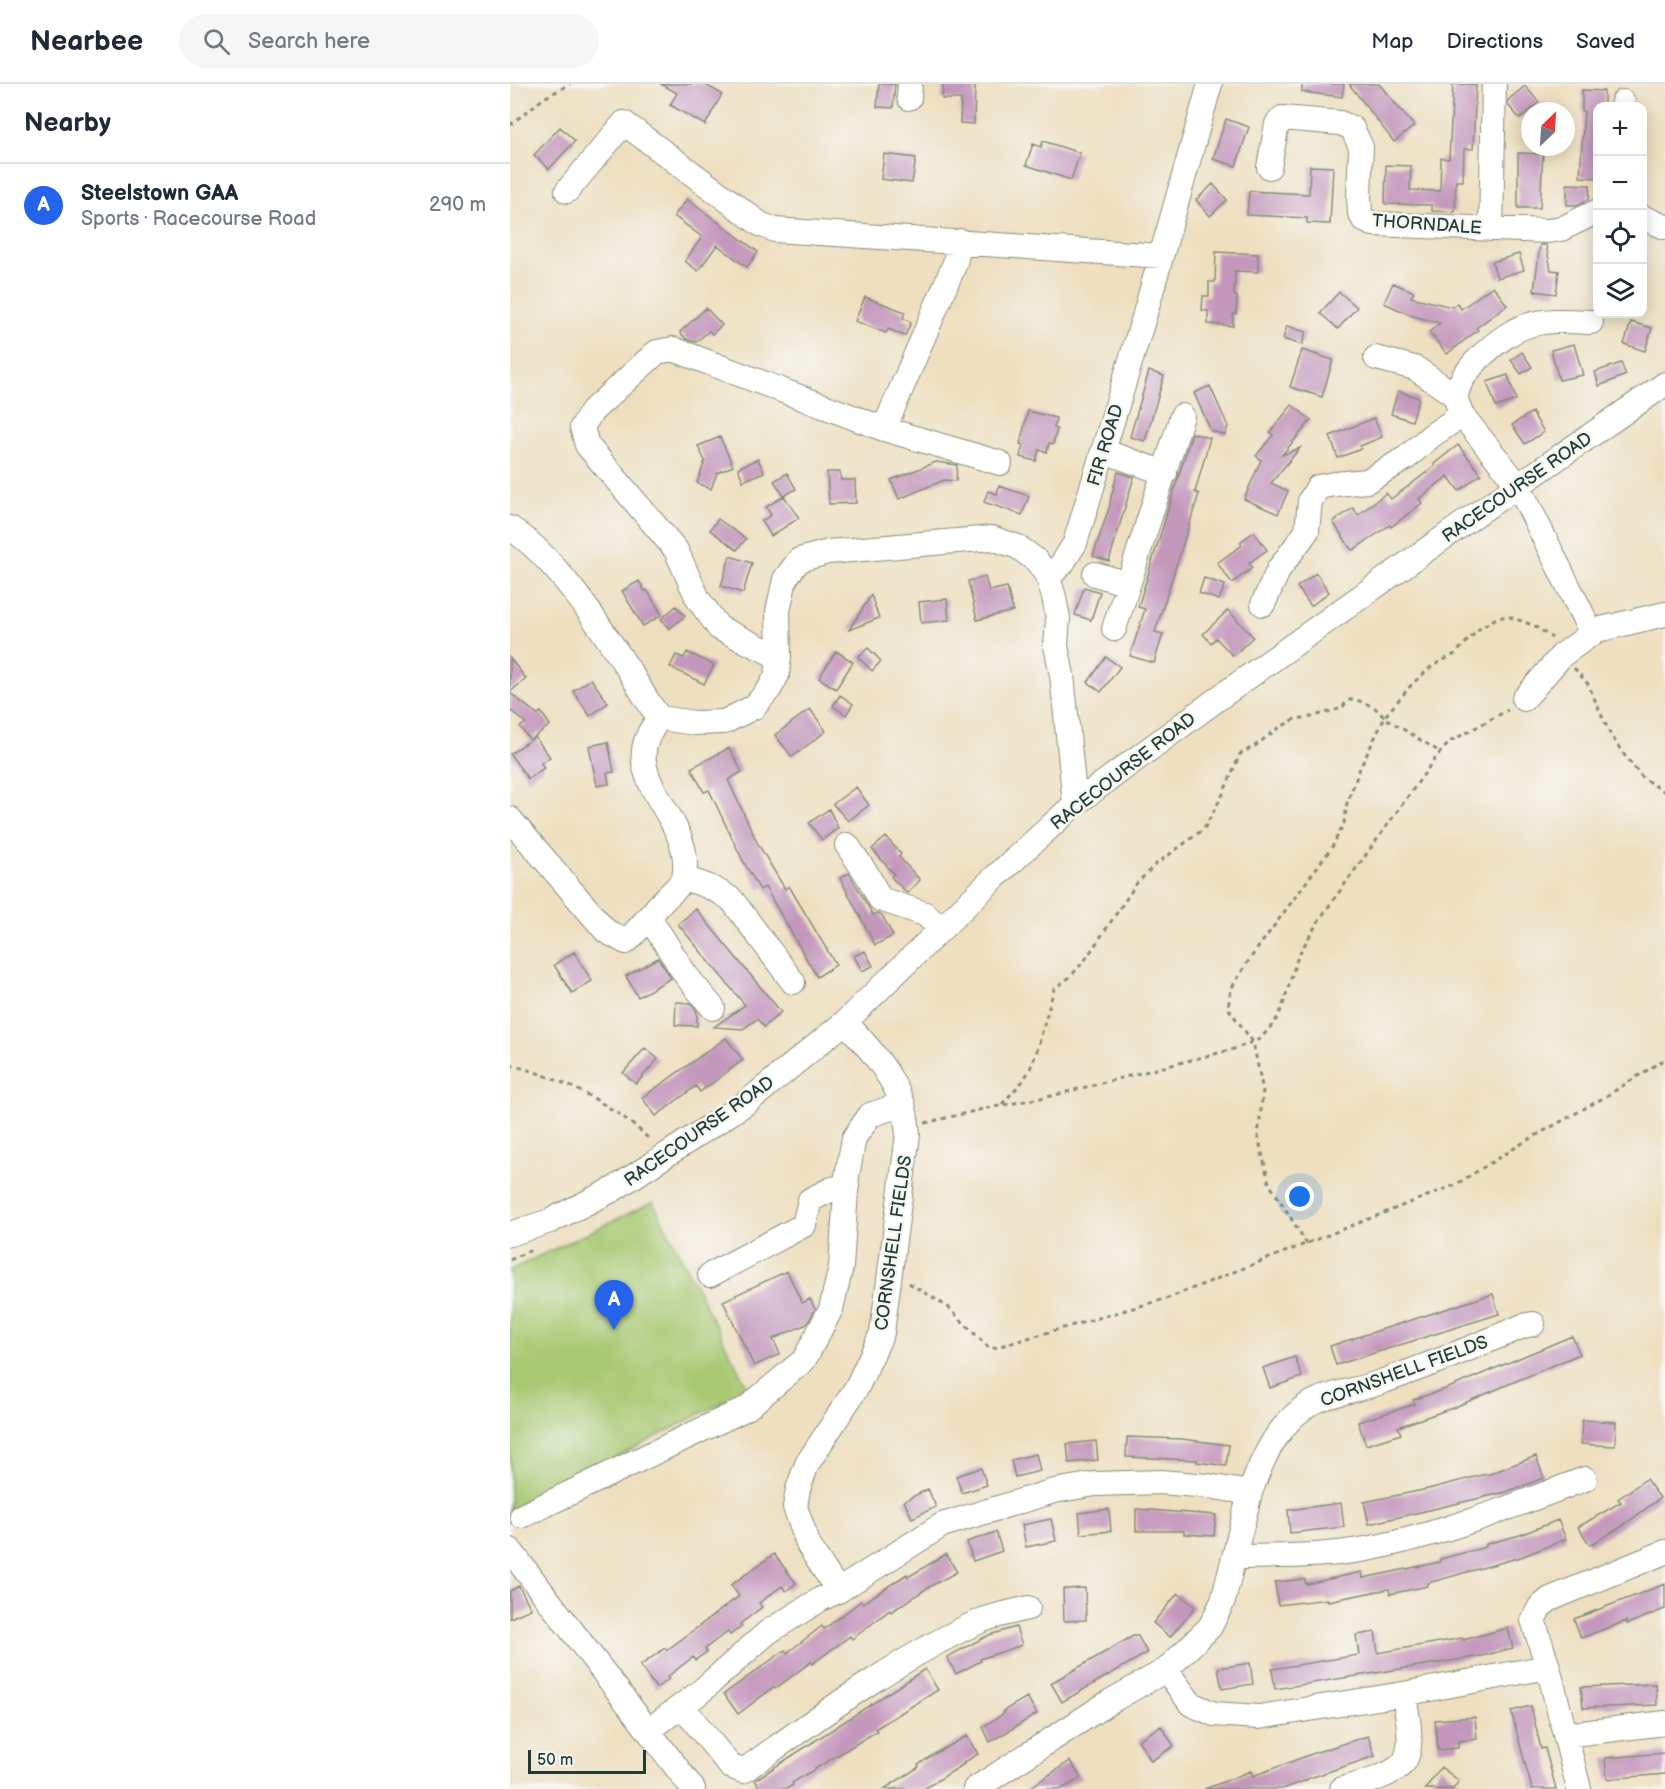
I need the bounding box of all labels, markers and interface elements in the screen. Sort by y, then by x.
search box [179,14,599,68]
text: Nearbee [30,25,143,58]
icon: search [200,25,233,58]
text: Search here [248,28,370,55]
text: Map [1371,29,1414,54]
text: Directions [1447,29,1543,54]
text: Saved [1576,29,1635,54]
north arrow [1521,102,1575,156]
map controls [1593,102,1647,318]
button: + [1593,102,1647,156]
text: Nearby [24,108,111,139]
button: − [1593,156,1647,210]
text: Steelstown GAA [81,180,238,207]
text: A [37,193,50,217]
text: 290 m [429,193,486,217]
text: Sports · Racecourse Road [81,207,316,231]
street label: THORNDALE [1371,210,1483,239]
button: locate [1593,210,1647,264]
button: layers [1593,264,1647,318]
street label: FIR ROAD [1083,402,1128,488]
street label: RACECOURSE ROAD [1438,428,1596,547]
street label: RACECOURSE ROAD [1047,708,1200,834]
street label: RACECOURSE ROAD [620,1072,778,1191]
street label: CORNSHELL FIELDS [871,1154,916,1332]
your location [1285,1182,1314,1211]
pin: A [594,1280,634,1330]
street label: CORNSHELL FIELDS [1318,1331,1491,1412]
scale bar [528,1747,646,1774]
text: 50 m [537,1751,573,1770]

